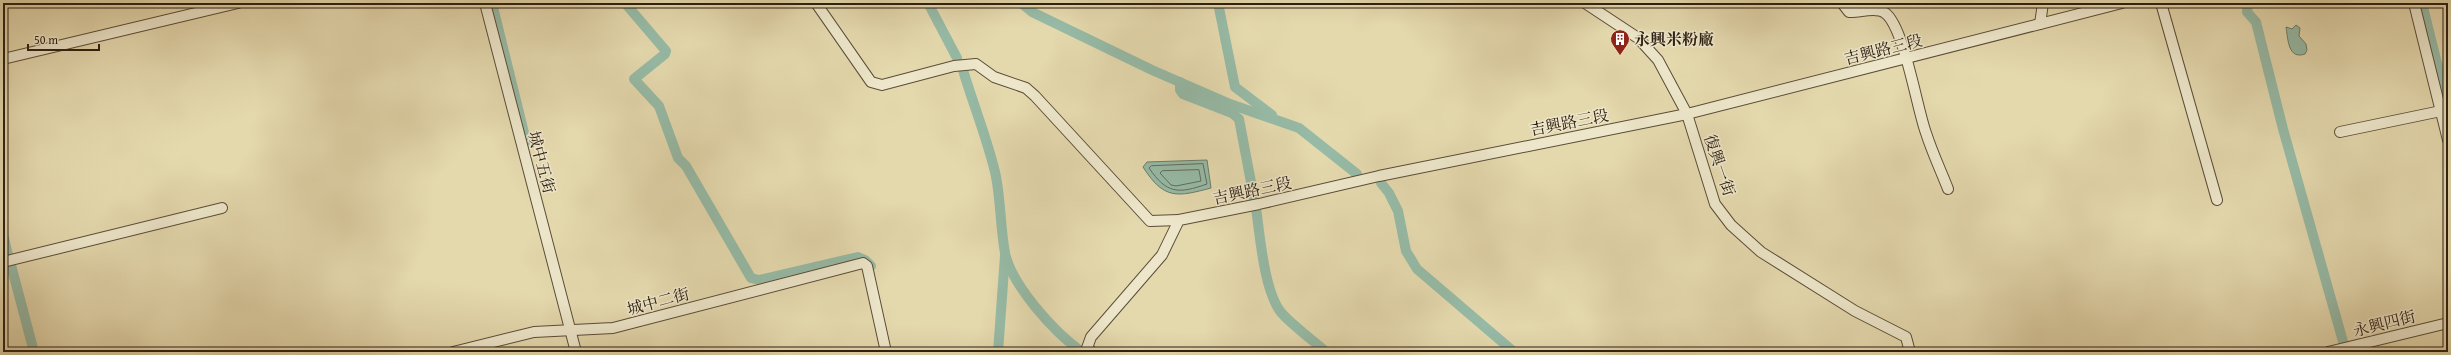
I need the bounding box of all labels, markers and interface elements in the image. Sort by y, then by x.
scale bar [28,26,99,52]
place label: 永興米粉廠 [1634,27,1714,51]
building icon: 永興米粉廠 [1609,28,1631,56]
street label: 吉興路三段 [1841,28,1925,70]
text: 50 m [34,31,58,48]
street label: 吉興路三段 [1527,103,1611,141]
street label: 城中五街 [522,128,562,196]
street label: 復興一街 [1698,131,1742,199]
street label: 吉興路三段 [1210,170,1294,210]
street label: 城中二街 [624,281,692,321]
street label: 永興四街 [2350,304,2418,342]

